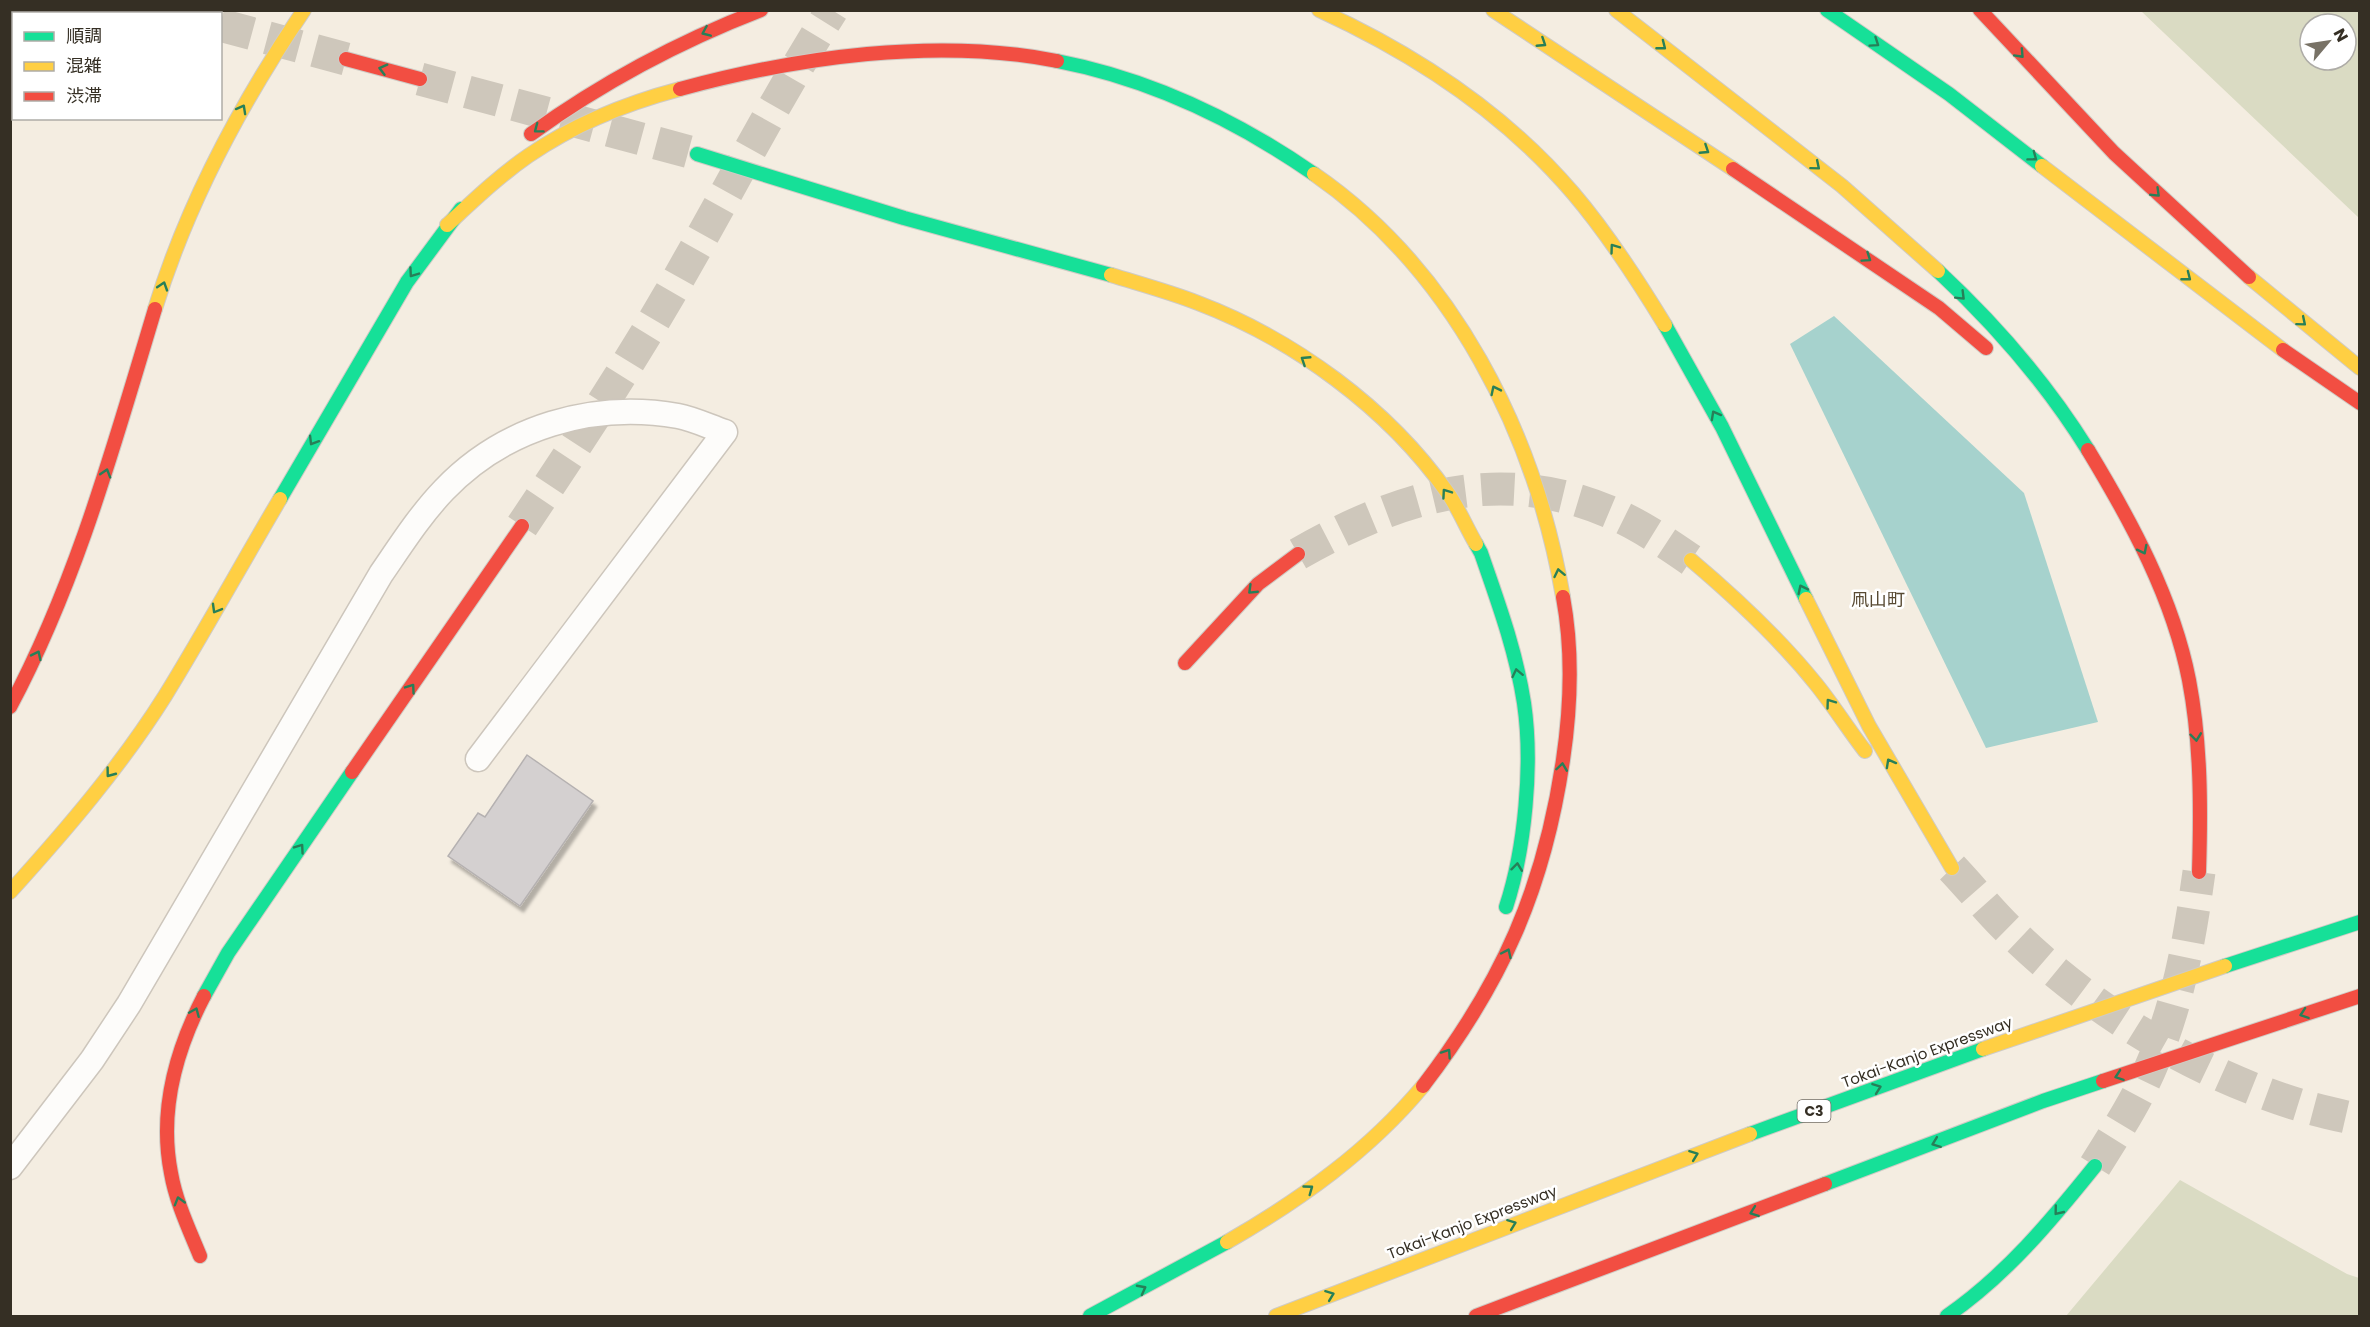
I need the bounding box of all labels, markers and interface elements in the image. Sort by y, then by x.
legend [12,12,222,120]
north arrow [2298,12,2358,72]
text: 順調 [66,23,102,48]
text: N [2328,24,2354,46]
one-way arrow [702,25,713,37]
one-way arrow [1535,35,1546,46]
one-way arrow [1868,36,1879,47]
one-way arrow [1655,39,1666,50]
one-way arrow [2013,47,2024,57]
text: 混雑 [66,53,102,78]
one-way arrow [378,64,389,76]
text: 渋滞 [66,83,102,108]
one-way arrow [235,105,246,115]
one-way arrow [533,121,544,132]
one-way arrow [1698,142,1709,153]
one-way arrow [2027,150,2038,161]
one-way arrow [1809,159,1820,170]
one-way arrow [2150,186,2160,197]
one-way arrow [1610,244,1621,255]
one-way arrow [1861,250,1871,262]
one-way arrow [409,267,420,278]
one-way arrow [2181,269,2192,280]
one-way arrow [156,281,168,292]
one-way arrow [1954,288,1965,299]
one-way arrow [2295,315,2306,326]
one-way arrow [1301,357,1312,368]
one-way arrow [1491,385,1503,396]
one-way arrow [1711,410,1722,421]
one-way arrow [309,435,321,445]
one-way arrow [99,468,111,479]
one-way arrow [1442,489,1453,500]
one-way arrow [2136,544,2148,555]
one-way arrow [1553,568,1566,578]
one-way arrow [1249,583,1259,594]
one-way arrow [1798,585,1810,596]
district label: 凧山町 [1851,587,1905,612]
one-way arrow [211,603,223,614]
one-way arrow [30,651,41,662]
one-way arrow [1512,668,1525,678]
one-way arrow [404,684,415,695]
one-way arrow [1826,698,1837,709]
one-way arrow [2190,732,2202,741]
one-way arrow [1886,759,1897,769]
one-way arrow [1555,762,1567,772]
one-way arrow [106,767,117,778]
one-way arrow [293,844,304,855]
one-way arrow [1510,862,1523,871]
one-way arrow [1499,948,1511,959]
one-way arrow [2299,1006,2310,1019]
one-way arrow [188,1008,200,1019]
street label: Tokai-Kanjo Expressway [1839,1011,2016,1093]
one-way arrow [1440,1048,1451,1059]
one-way arrow [2114,1068,2125,1081]
one-way arrow [1871,1082,1882,1095]
road number: C3 [1798,1100,1830,1122]
one-way arrow [1931,1135,1942,1148]
one-way arrow [1688,1150,1699,1163]
street label: Tokai-Kanjo Expressway [1384,1180,1560,1264]
one-way arrow [1303,1185,1314,1196]
one-way arrow [174,1196,187,1206]
one-way arrow [2055,1204,2066,1215]
one-way arrow [1749,1205,1760,1218]
one-way arrow [1506,1219,1517,1231]
one-way arrow [1136,1285,1147,1297]
one-way arrow [1324,1290,1335,1302]

